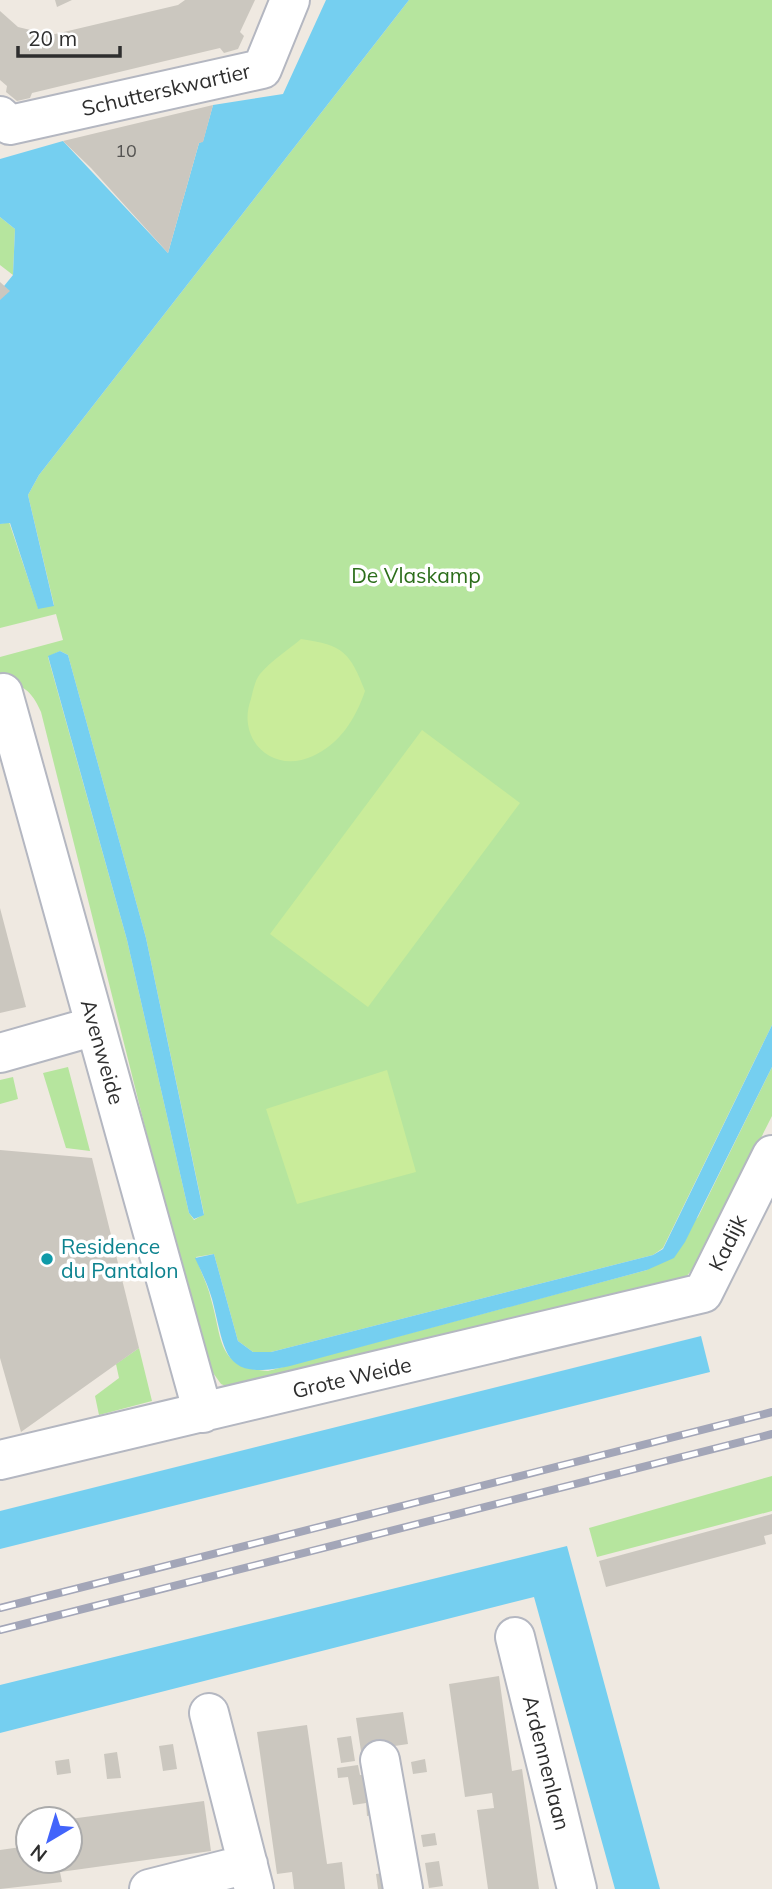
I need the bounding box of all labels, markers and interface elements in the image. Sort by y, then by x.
scale bar [18,14,119,58]
text: 20 m [28,25,77,51]
street label: Schutterskwartier [79,57,253,121]
house number: 10 [115,139,137,162]
park label: De Vlaskamp [351,562,481,588]
street label: Avenweide [76,996,130,1107]
street label: Kadijk [702,1210,752,1275]
place label: Residence du Pantalon [61,1233,179,1283]
marker: Residence du Pantalon [39,1251,55,1267]
street label: Grote Weide [290,1351,414,1403]
street label: Ardennenlaan [518,1693,576,1833]
north arrow [14,1805,84,1875]
text: N [25,1840,52,1867]

